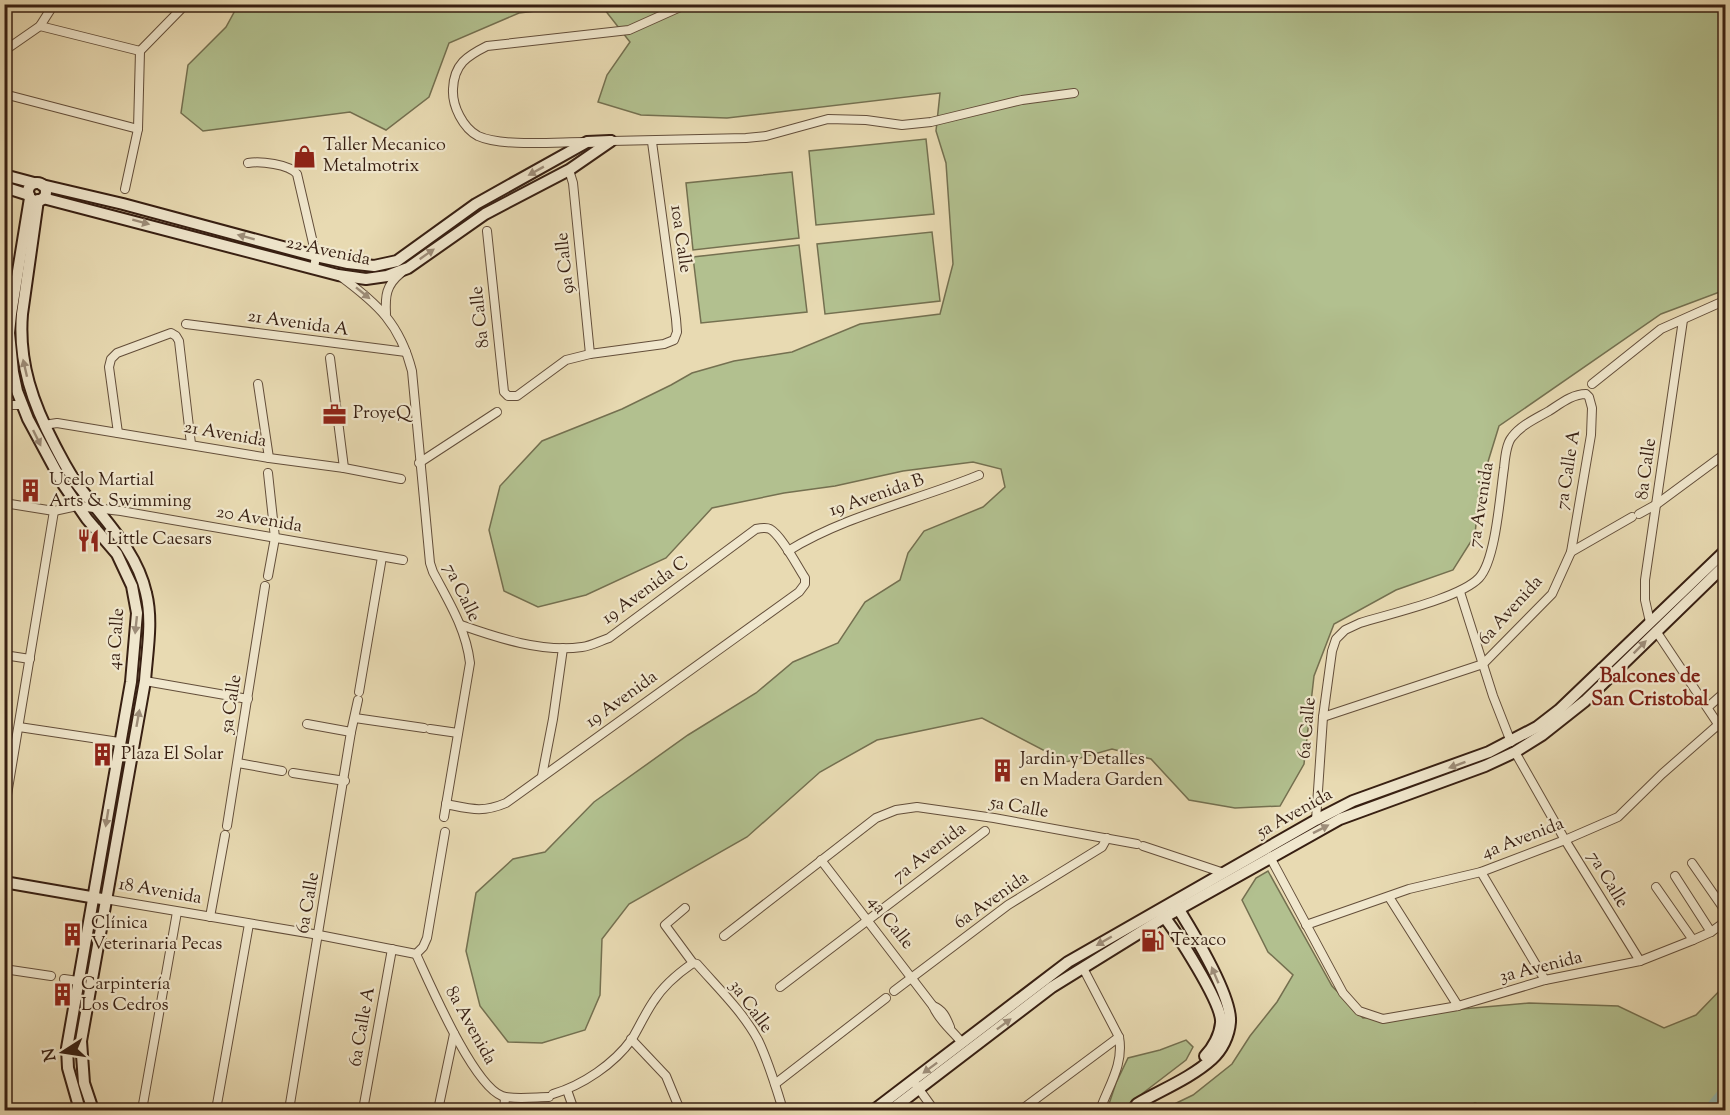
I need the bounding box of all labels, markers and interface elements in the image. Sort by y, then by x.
place label: Taller Mecanico Metalmotrix [323,133,446,180]
shop icon: Taller Mecanico Metalmotrix [292,143,318,169]
one-way arrow [527,165,544,175]
street label: 10a Calle [662,203,698,275]
one-way arrow [132,218,150,227]
street label: 22 Avenida [283,230,373,274]
one-way arrow [237,231,255,241]
street label: 9a Calle [550,231,582,295]
one-way arrow [419,248,435,260]
street label: 8a Calle [465,285,497,349]
one-way arrow [355,287,371,300]
street label: 21 Avenida A [246,304,351,344]
one-way arrow [20,358,29,377]
office icon: ProyeQ [322,401,348,427]
place label: ProyeQ [353,401,413,427]
street label: 21 Avenida [182,415,268,455]
street label: 7a Calle A [1550,428,1588,512]
one-way arrow [33,430,42,447]
street label: 8a Calle [1630,437,1664,501]
street label: 7a Avenida [1462,460,1502,550]
place label: Ucelo Martial Arts & Swimming [49,468,192,515]
street label: 19 Avenida B [826,468,928,524]
building icon: Ucelo Martial Arts & Swimming [18,478,44,504]
street label: 20 Avenida [214,500,304,540]
restaurant icon: Little Caesars [76,527,102,553]
place label: Little Caesars [107,527,212,553]
street label: 19 Avenida C [597,551,695,631]
street label: 7a Calle [436,559,486,627]
street label: 6a Avenida [1473,570,1549,652]
street label: 4a Calle [102,607,132,671]
one-way arrow [131,616,141,635]
one-way arrow [1632,641,1646,655]
district label: Balcones de San Cristobal [1591,663,1709,715]
street label: 19 Avenida [581,665,663,735]
street label: 5a Calle [214,673,249,736]
street label: 6a Calle [1292,696,1324,760]
one-way arrow [134,708,143,727]
building icon: Plaza El Solar [90,742,116,768]
place label: Plaza El Solar [121,742,224,768]
place label: Jardin y Detalles en Madera Garden [1019,747,1164,794]
building icon: Jardin y Detalles en Madera Garden [989,757,1015,783]
one-way arrow [1448,760,1466,770]
street label: 5a Avenida [1251,782,1338,846]
street label: 5a Calle [987,790,1050,826]
one-way arrow [102,809,111,828]
street label: 4a Avenida [1478,811,1568,867]
street label: 7a Avenida [888,817,972,889]
one-way arrow [1313,824,1330,834]
street label: 7a Calle [1580,847,1634,913]
street label: 6a Avenida [949,866,1035,936]
street label: 6a Calle [291,870,327,936]
street label: 18 Avenida [116,872,204,912]
street label: 4a Calle [861,891,919,955]
place label: Clínica Veterinaria Pecas [91,911,222,958]
building icon: Clínica Veterinaria Pecas [60,921,86,947]
fuel station icon: Texaco [1140,928,1166,954]
place label: Texaco [1171,928,1226,954]
one-way arrow [1096,936,1113,946]
street label: 3a Avenida [1497,945,1585,991]
one-way arrow [1210,965,1220,983]
place label: Carpintería Los Cedros [81,972,170,1019]
street label: 3a Calle [722,975,778,1039]
building icon: Carpintería Los Cedros [50,982,76,1008]
street label: 8a Avenida [438,982,502,1070]
street label: 6a Calle A [343,985,383,1069]
one-way arrow [996,1018,1012,1030]
north arrow [33,1022,93,1082]
text: N [38,1046,63,1063]
one-way arrow [922,1061,938,1074]

